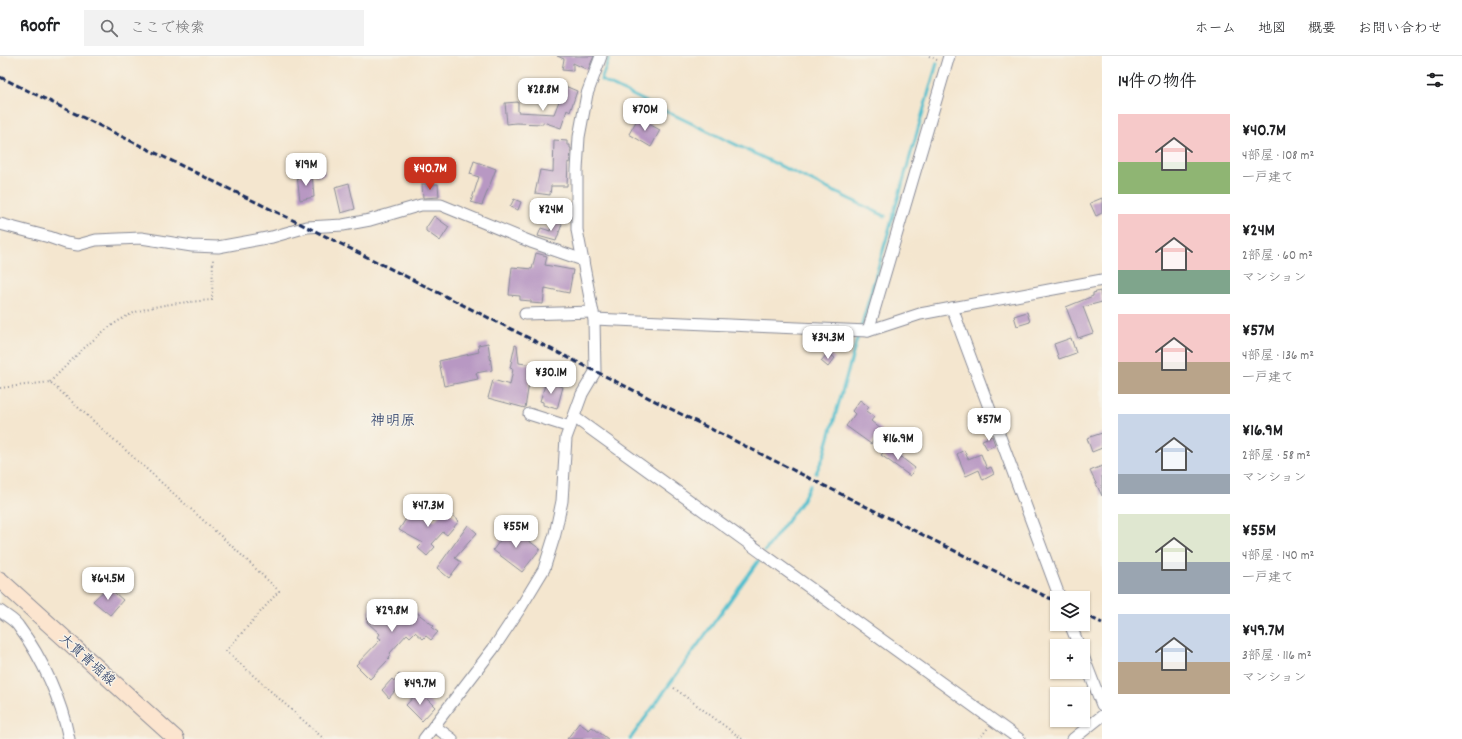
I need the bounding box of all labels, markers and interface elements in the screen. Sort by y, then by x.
search box [84,10,364,46]
text: Roofr [20,14,60,41]
icon: search [98,17,120,39]
text: ここで検索 [130,18,205,40]
text: ホーム [1195,19,1236,39]
text: 地図 [1258,19,1286,39]
text: 概要 [1308,19,1336,39]
text: お問い合わせ [1358,19,1442,39]
icon: filters [1424,69,1446,91]
text: 14件の物件 [1118,71,1197,95]
pin: ¥28.8M [510,78,576,112]
text: ¥28.8M [527,81,559,100]
pin: ¥70M [621,98,669,132]
text: ¥70M [632,101,658,120]
text: ¥40.7M [1242,120,1286,144]
icon: home [1150,130,1198,178]
text: 4部屋 · 108 m² [1242,147,1314,166]
pin: ¥19M [282,153,330,187]
text: ¥19M [295,156,317,175]
pin: ¥40.7M [397,157,463,191]
text: ¥40.7M [413,160,447,179]
text: 一戸建て [1242,169,1294,188]
pin: ¥24M [527,198,575,232]
text: ¥24M [539,201,564,220]
text: ¥24M [1242,220,1275,244]
icon: home [1150,230,1198,278]
text: 2部屋 · 60 m² [1242,247,1313,266]
text: マンション [1242,269,1306,288]
text: ¥57M [1242,320,1275,344]
pin: ¥34.3M [795,326,861,360]
text: ¥34.3M [811,329,845,348]
icon: home [1150,330,1198,378]
text: 4部屋 · 136 m² [1242,347,1314,366]
pin: ¥30.1M [518,361,584,395]
text: ¥30.1M [535,364,567,383]
text: 一戸建て [1242,369,1294,388]
pin: ¥57M [965,408,1013,442]
district label: 神明原 [370,411,416,433]
text: ¥57M [977,411,1001,430]
text: ¥16.9M [1242,420,1283,444]
pin: ¥16.9M [865,427,931,461]
text: ¥16.9M [882,430,914,449]
icon: home [1150,430,1198,478]
text: 2部屋 · 58 m² [1242,447,1310,466]
text: マンション [1242,469,1306,488]
pin: ¥47.3M [395,494,461,528]
text: ¥47.3M [412,497,444,516]
pin: ¥55M [492,515,540,549]
text: ¥55M [503,518,529,537]
text: ¥55M [1242,520,1276,544]
icon: home [1150,530,1198,578]
text: 4部屋 · 140 m² [1242,547,1314,566]
pin: ¥64.5M [75,567,141,601]
text: 一戸建て [1242,569,1294,588]
text: ¥64.5M [91,570,125,589]
map controls [1050,591,1090,727]
button: layers [1050,591,1090,631]
pin: ¥29.8M [359,599,425,633]
text: ¥29.8M [376,602,408,621]
text: ¥49.7M [1242,620,1284,644]
street label: 大貫青堀線 [54,630,119,691]
icon: home [1150,630,1198,678]
button: + [1050,639,1090,679]
text: 3部屋 · 116 m² [1242,647,1311,666]
text: マンション [1242,669,1306,688]
pin: ¥49.7M [387,672,453,706]
text: ¥49.7M [404,675,436,694]
button: − [1050,687,1090,727]

